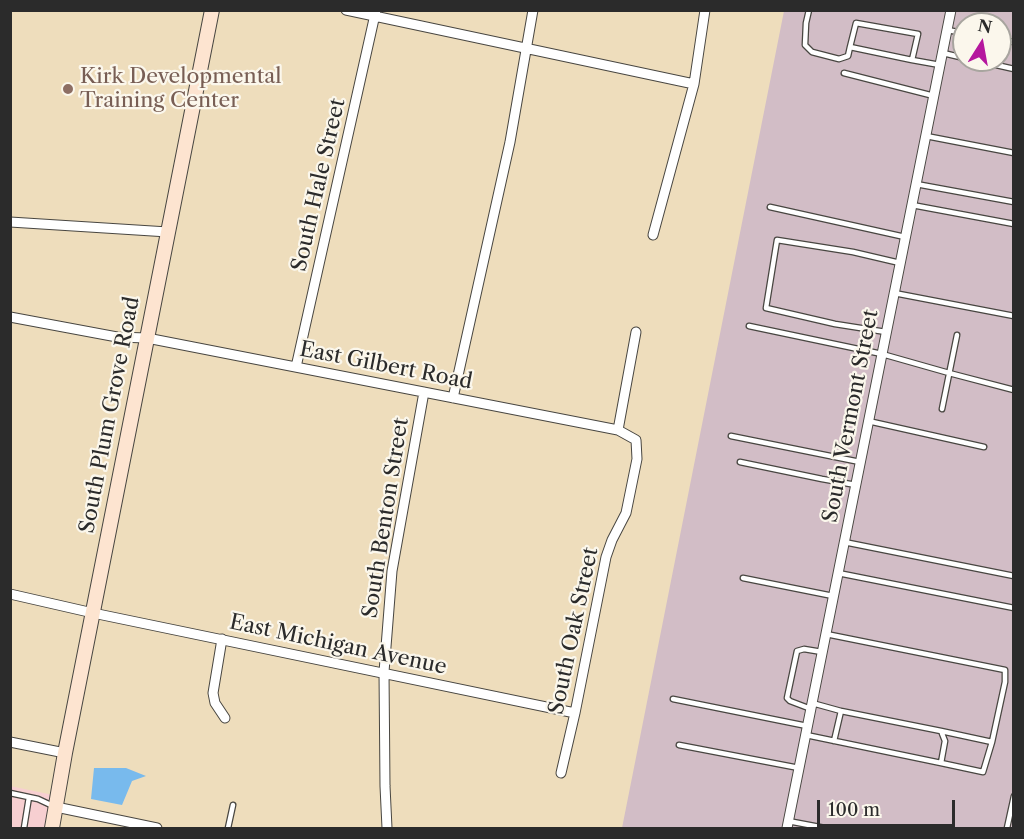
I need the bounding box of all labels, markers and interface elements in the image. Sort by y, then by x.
north arrow [952,12,1012,72]
text: N [976,15,994,37]
place label: Kirk Developmental Training Center [80,64,281,114]
marker: Kirk Developmental Training Center [61,82,75,96]
street label: South Hale Street [287,96,351,274]
street label: South Plum Grove Road [75,295,145,535]
street label: South Vermont Street [818,307,884,525]
street label: East Gilbert Road [298,337,474,395]
street label: South Benton Street [358,416,414,620]
street label: South Oak Street [544,545,604,717]
street label: East Michigan Avenue [227,610,449,680]
scale bar [820,788,958,826]
text: 100 m [828,799,880,821]

